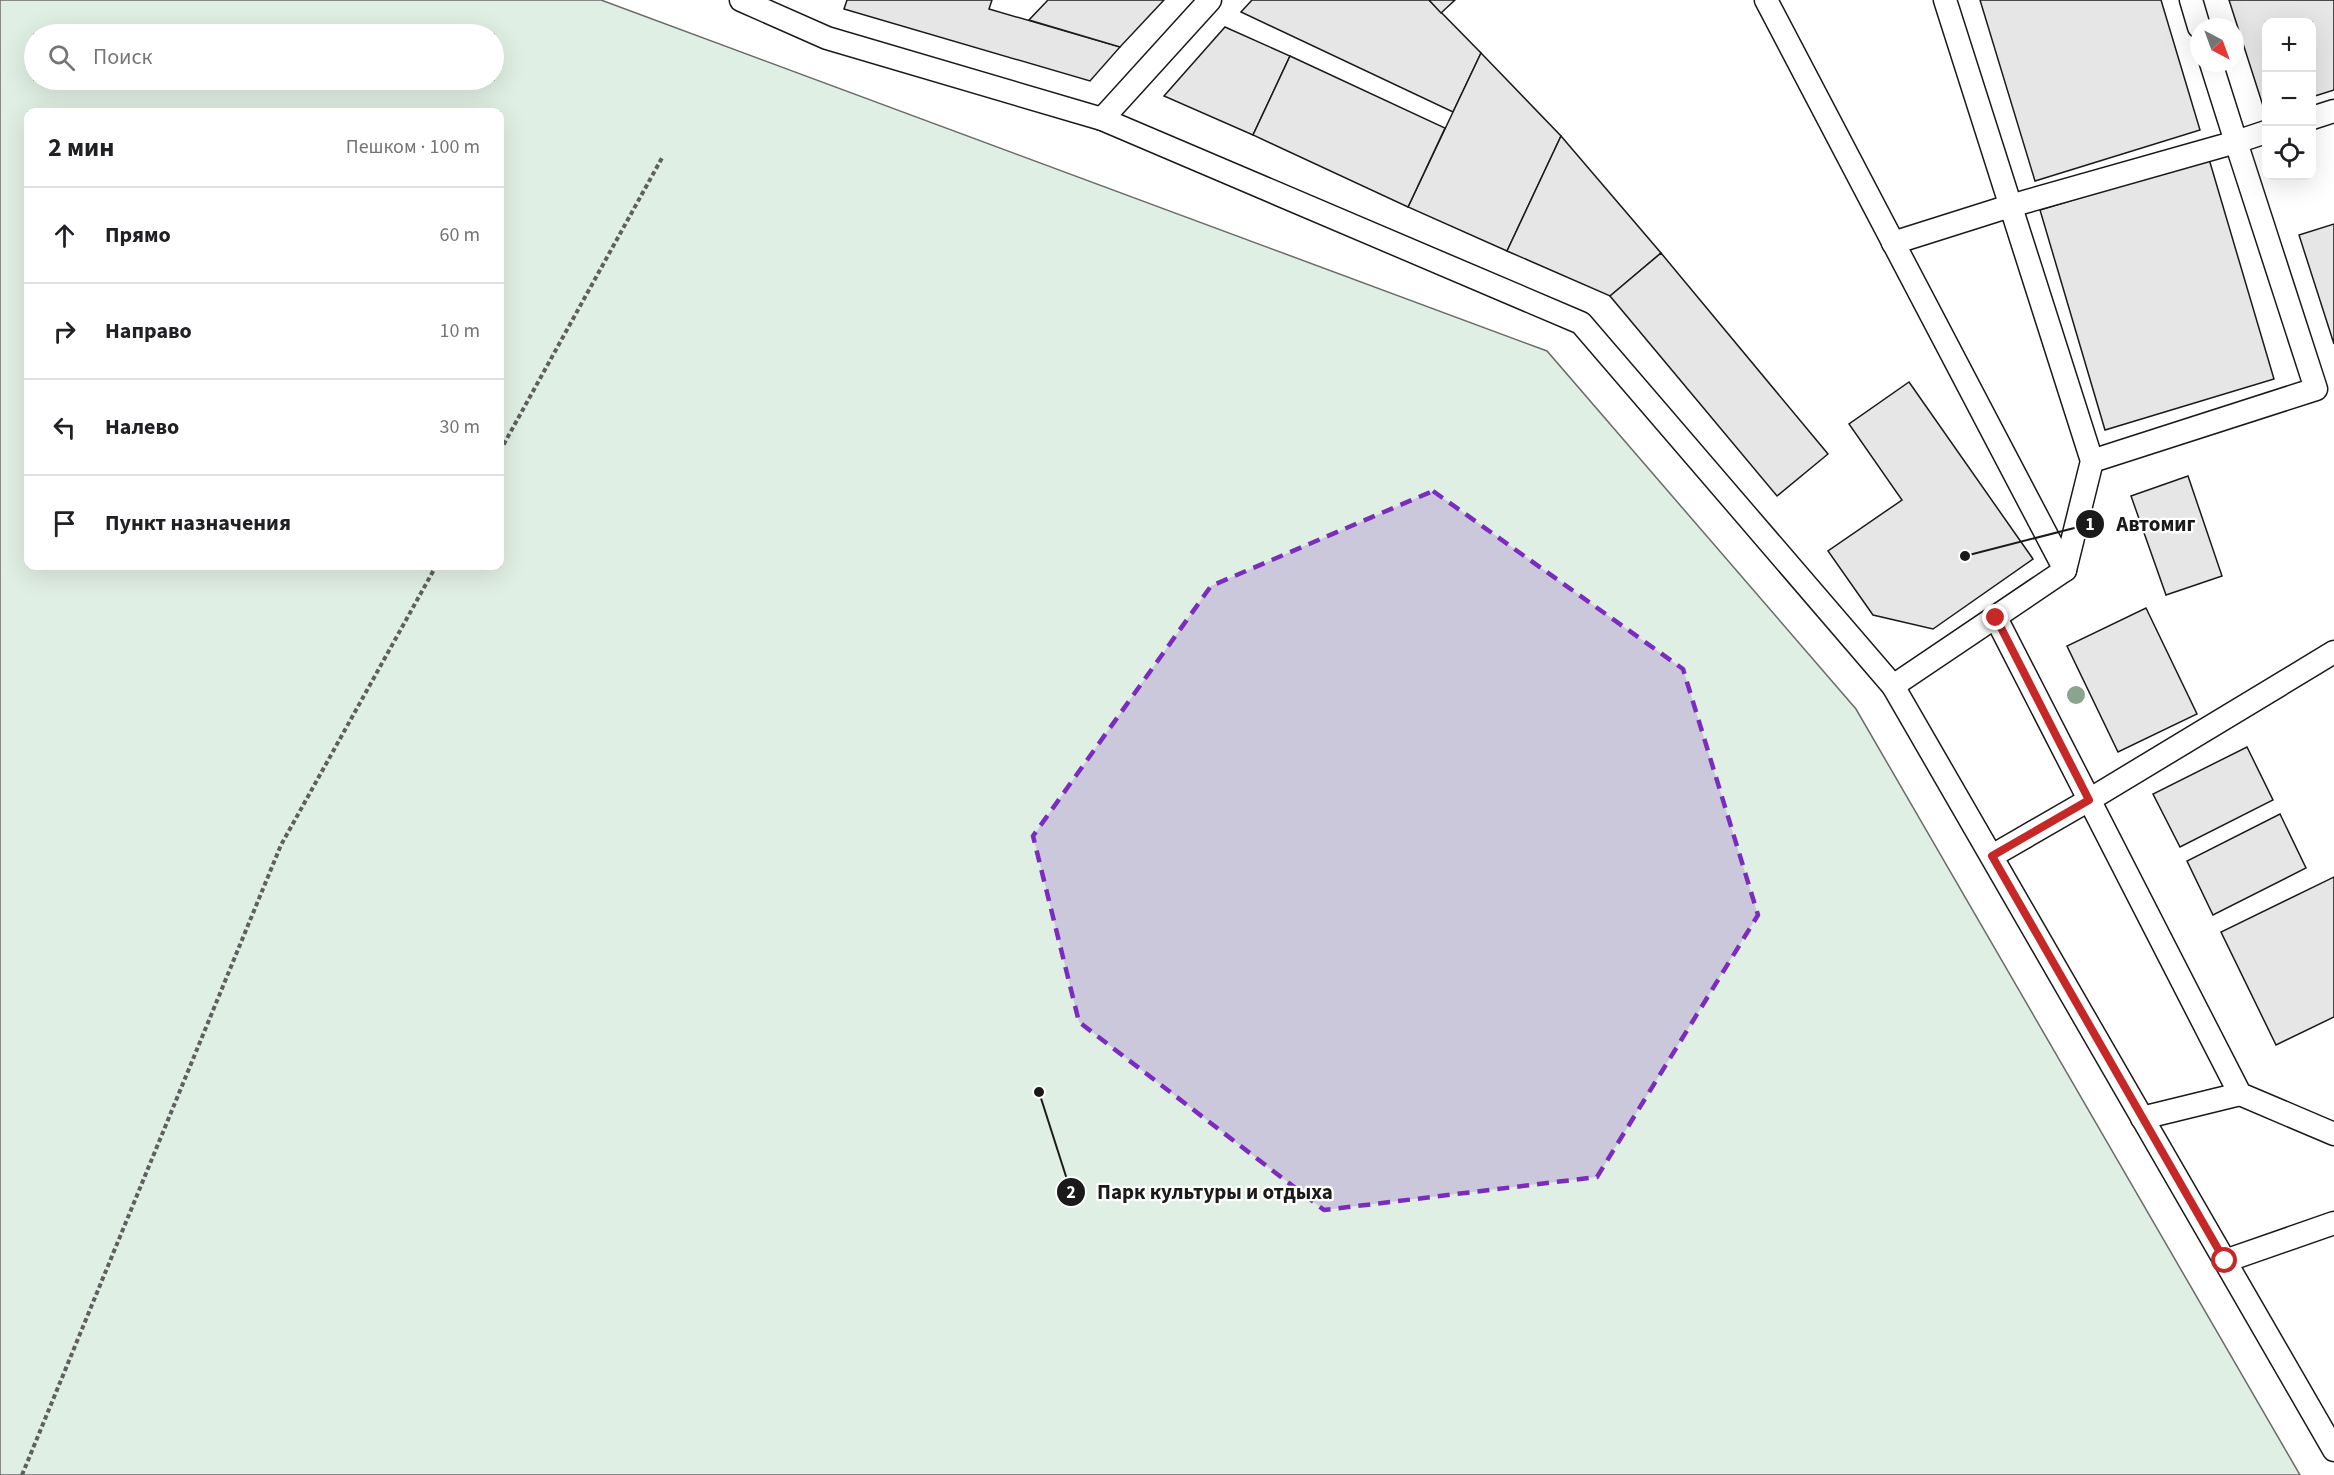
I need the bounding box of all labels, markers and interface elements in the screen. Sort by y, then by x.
north arrow [2190,18,2244,72]
map controls [2262,18,2316,180]
button: + [2262,18,2316,72]
search box [24,24,504,90]
icon: search [45,41,78,74]
text: Поиск [93,41,152,73]
button: − [2262,72,2316,126]
button: locate [2262,126,2316,180]
text: 2 мин [48,129,114,166]
text: Пешком · 100 m [346,133,480,161]
icon: ahead [48,219,81,252]
text: Прямо [105,219,171,251]
text: 60 m [440,221,480,249]
icon: right [48,315,81,348]
text: Направо [105,315,192,347]
text: 10 m [440,317,480,345]
icon: left [48,411,81,444]
text: Налево [105,411,179,443]
text: 30 m [440,413,480,441]
callout: Автомиг [2075,505,2208,544]
icon: arrive [48,507,81,540]
text: Пункт назначения [105,507,291,539]
text: Автомиг [2115,509,2196,539]
text: 1 [2085,512,2095,537]
route end [1982,604,2008,630]
callout: Парк культуры и отдыха [1056,1173,1345,1212]
text: Парк культуры и отдыха [1097,1177,1333,1207]
text: 2 [1066,1180,1076,1205]
route start [2211,1247,2237,1273]

